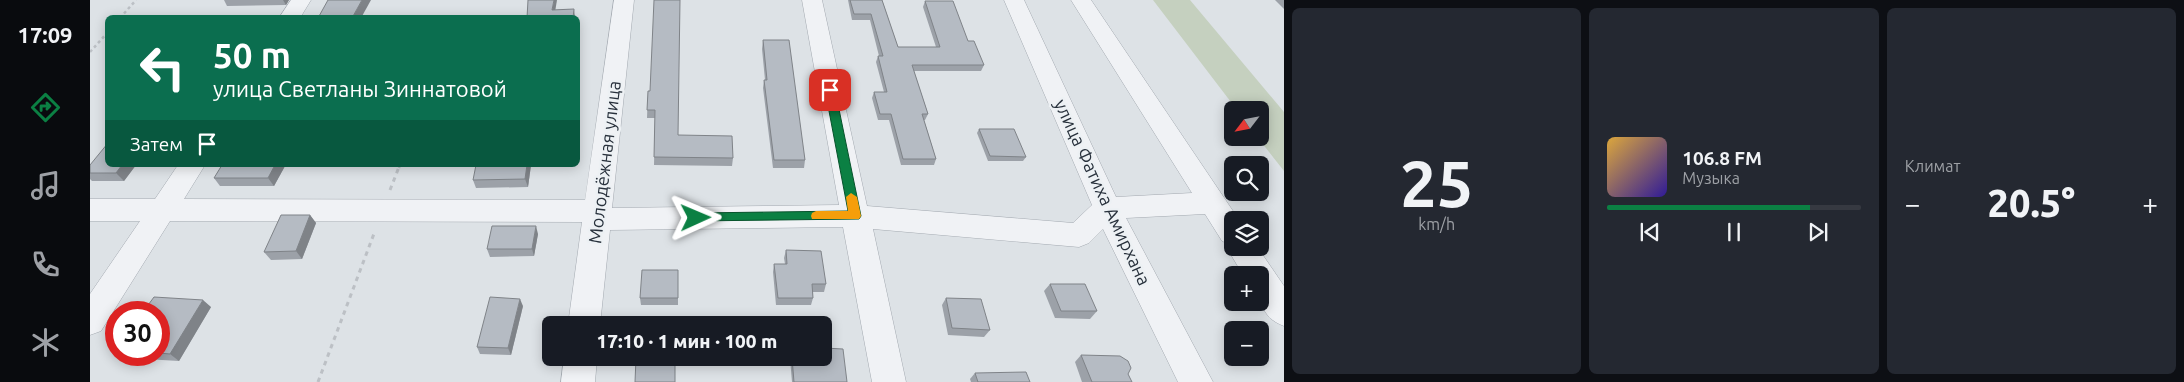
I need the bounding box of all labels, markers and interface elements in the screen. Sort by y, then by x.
text: 17:09 [17,22,73,47]
icon: left [130,35,195,100]
text: 50 m [213,35,291,75]
pin [809,69,851,111]
text: улица Светланы Зиннатовой [213,76,507,101]
icon: arrive [816,76,844,104]
street label: Молодёжная улица [584,79,624,245]
icon: directions [28,90,63,125]
street label: улица Фатиха Амирхана [1051,96,1155,288]
north arrow [1224,101,1269,146]
map controls [1224,101,1269,366]
icon: arrive [193,130,221,158]
text: Затем [130,133,183,155]
text: 25 [1400,146,1473,219]
text: 106.8 FM [1682,147,1762,169]
button: search [1224,156,1269,201]
text: Климат [1905,157,1961,175]
icon: music [28,168,63,203]
text: Музыка [1682,169,1740,187]
text: 20.5° [1988,182,2075,224]
text: − [1905,188,1920,219]
text: + [2142,188,2158,219]
position arrow [669,191,721,243]
button: layers [1224,211,1269,256]
text: km/h [1418,215,1455,233]
icon: previous [1636,218,1664,246]
icon: pause [1720,218,1748,246]
icon: next [1804,218,1832,246]
icon: phone [28,247,63,282]
button: + [1224,266,1269,311]
speed limit sign: 30 [105,301,170,366]
button: − [1224,321,1269,366]
icon: climate [28,325,63,360]
text: 17:10 · 1 мин · 100 m [597,330,777,352]

